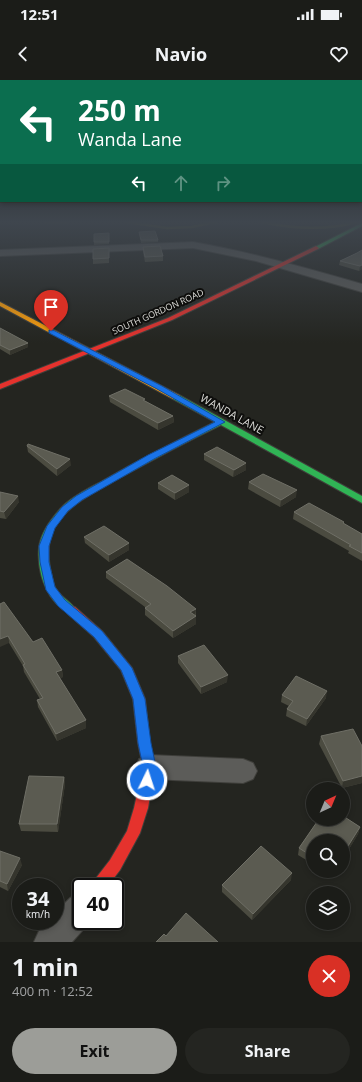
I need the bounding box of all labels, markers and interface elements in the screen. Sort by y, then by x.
text: 12:51 [20,4,59,24]
text: Navio [155,42,207,66]
icon: back [12,43,34,65]
icon: heart [328,43,350,65]
text: 250 m [78,91,161,129]
icon: left [12,96,64,148]
text: Wanda Lane [78,127,182,151]
icon: left [128,172,150,194]
icon: ahead [170,172,192,194]
icon: right [212,172,234,194]
street label: SOUTH GORDON ROAD [110,285,206,338]
pin [34,290,68,331]
icon: arrive [40,296,62,318]
street label: WANDA LANE [198,390,267,437]
position arrow [126,759,168,801]
north arrow [306,782,350,826]
map controls [306,782,350,930]
button: search [306,834,350,878]
speed limit sign: 40 [72,878,124,930]
text: 34 [27,885,49,912]
button: layers [306,886,350,930]
text: km/h [26,907,50,921]
text: 1 min [12,950,79,983]
button: close [308,955,350,997]
text: 400 m · 12:52 [12,982,93,1000]
button: Exit [12,1028,177,1074]
button: Share [185,1028,350,1074]

